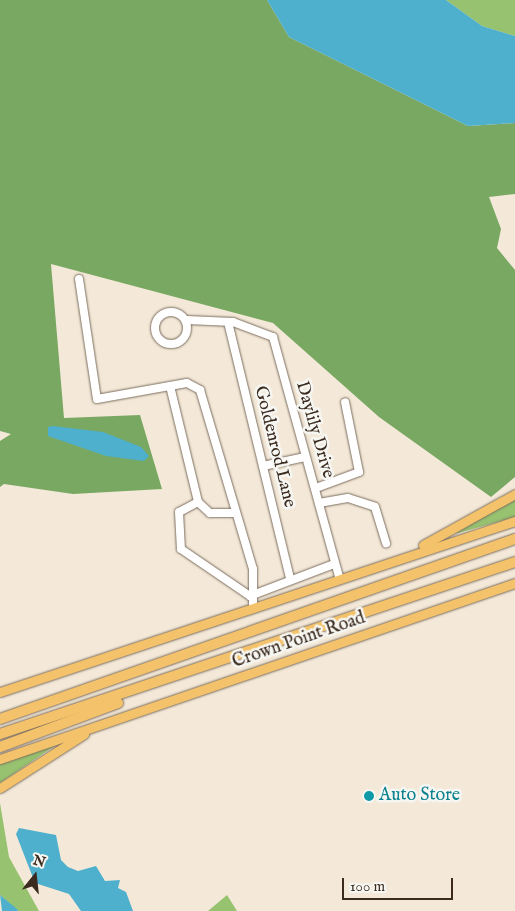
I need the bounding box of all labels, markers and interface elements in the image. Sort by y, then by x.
street label: Daylily Drive [290,379,338,481]
street label: Goldenrod Lane [248,384,300,510]
street label: Crown Point Road [230,608,368,674]
place label: Auto Store [379,785,460,807]
marker: Auto Store [363,790,375,802]
north arrow [10,851,60,901]
text: N [31,851,47,872]
scale bar [345,868,456,900]
text: 100 m [350,877,385,896]

